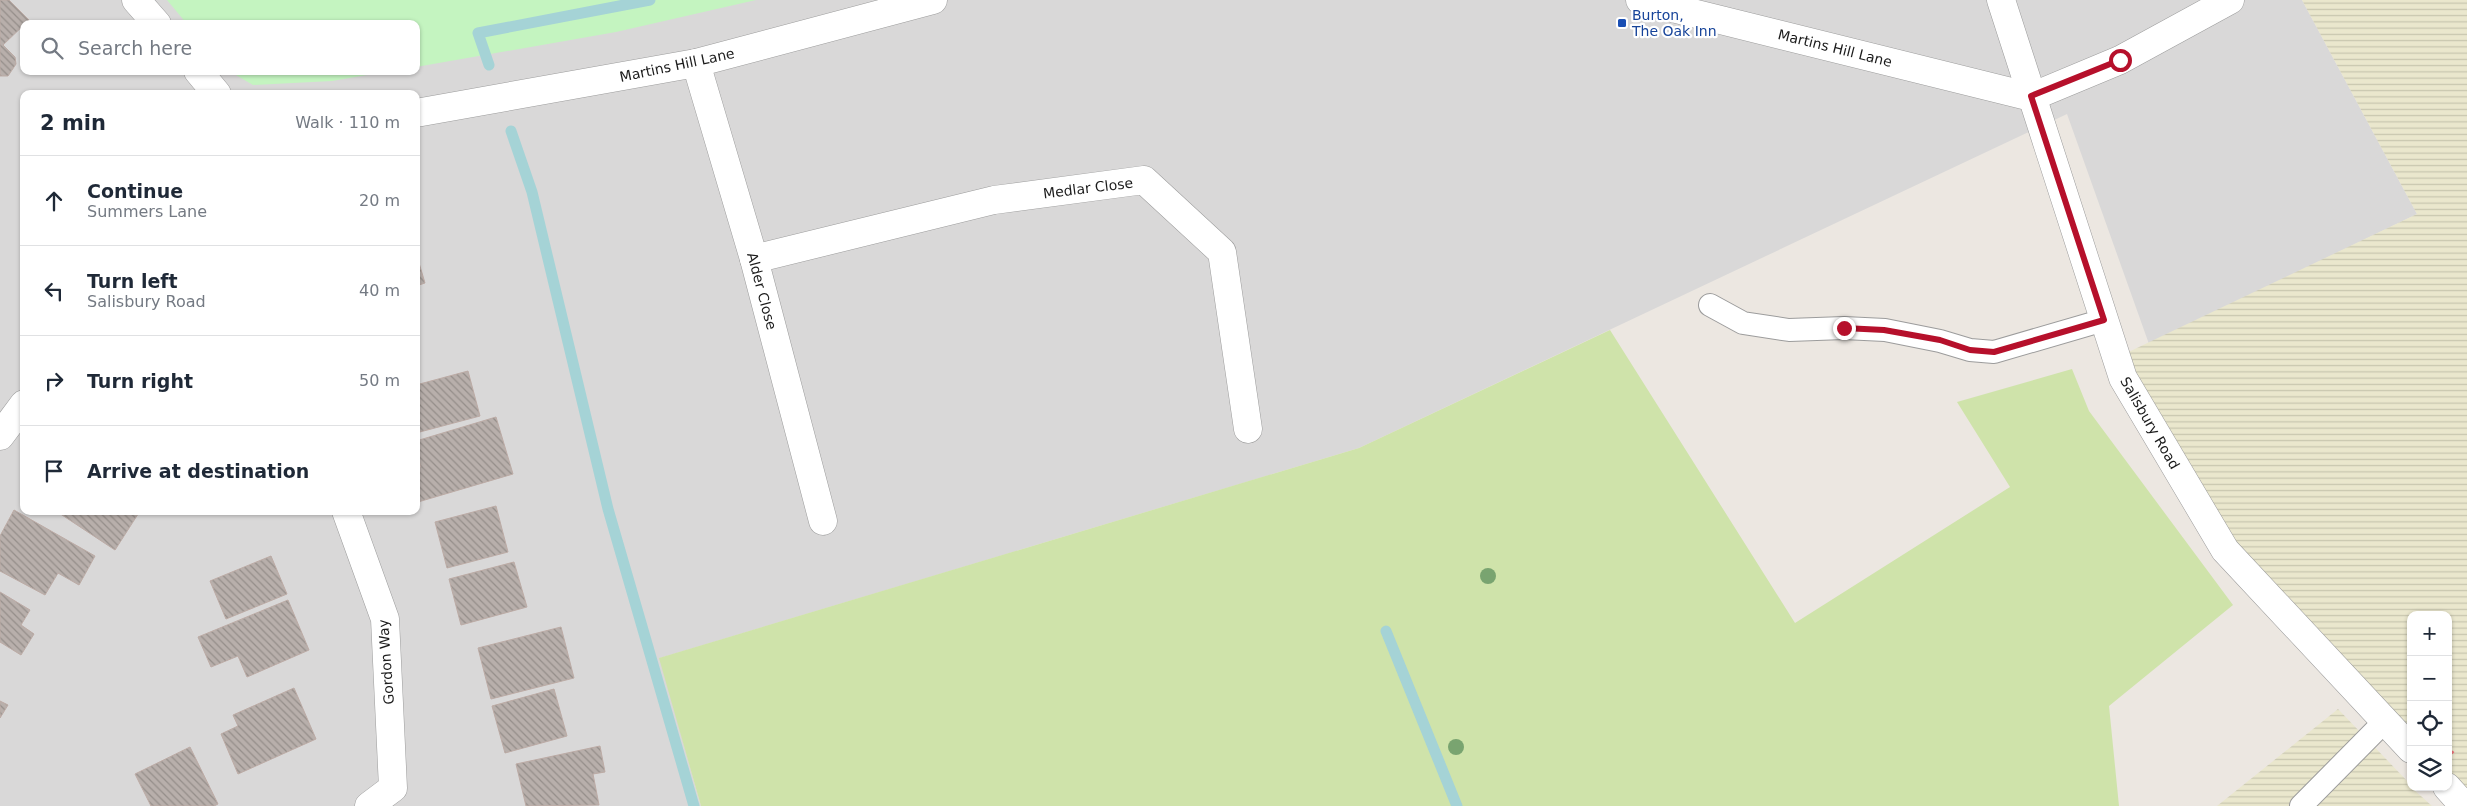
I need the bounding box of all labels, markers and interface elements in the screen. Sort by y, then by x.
place label: Burton, The Oak Inn [1631,7,1717,39]
marker: Burton, The Oak Inn [1616,17,1628,29]
search box [20,20,420,75]
street label: Martins Hill Lane [1776,26,1894,70]
icon: search [38,34,66,62]
text: Search here [78,37,192,59]
street label: Martins Hill Lane [618,45,736,85]
route start [2109,49,2132,72]
text: 2 min [40,111,106,135]
text: Walk · 110 m [295,113,400,132]
street label: Medlar Close [1042,175,1134,201]
text: Continue [87,180,183,202]
icon: ahead [40,187,68,215]
text: 20 m [359,191,400,210]
text: Summers Lane [87,202,207,221]
street label: Alder Close [744,251,780,331]
text: Turn left [87,270,178,292]
icon: left [40,277,68,305]
text: 40 m [359,281,400,300]
text: Salisbury Road [87,292,206,311]
route end [1833,317,1856,340]
icon: right [40,367,68,395]
text: Turn right [87,370,193,392]
text: 50 m [359,371,400,390]
street label: Salisbury Road [2117,374,2183,472]
icon: arrive [40,457,68,485]
text: Arrive at destination [87,460,309,482]
map controls [2407,611,2452,791]
button: + [2407,611,2452,656]
street label: Gordon Way [375,619,397,705]
button: − [2407,656,2452,701]
button: locate [2407,701,2452,746]
button: layers [2407,746,2452,791]

